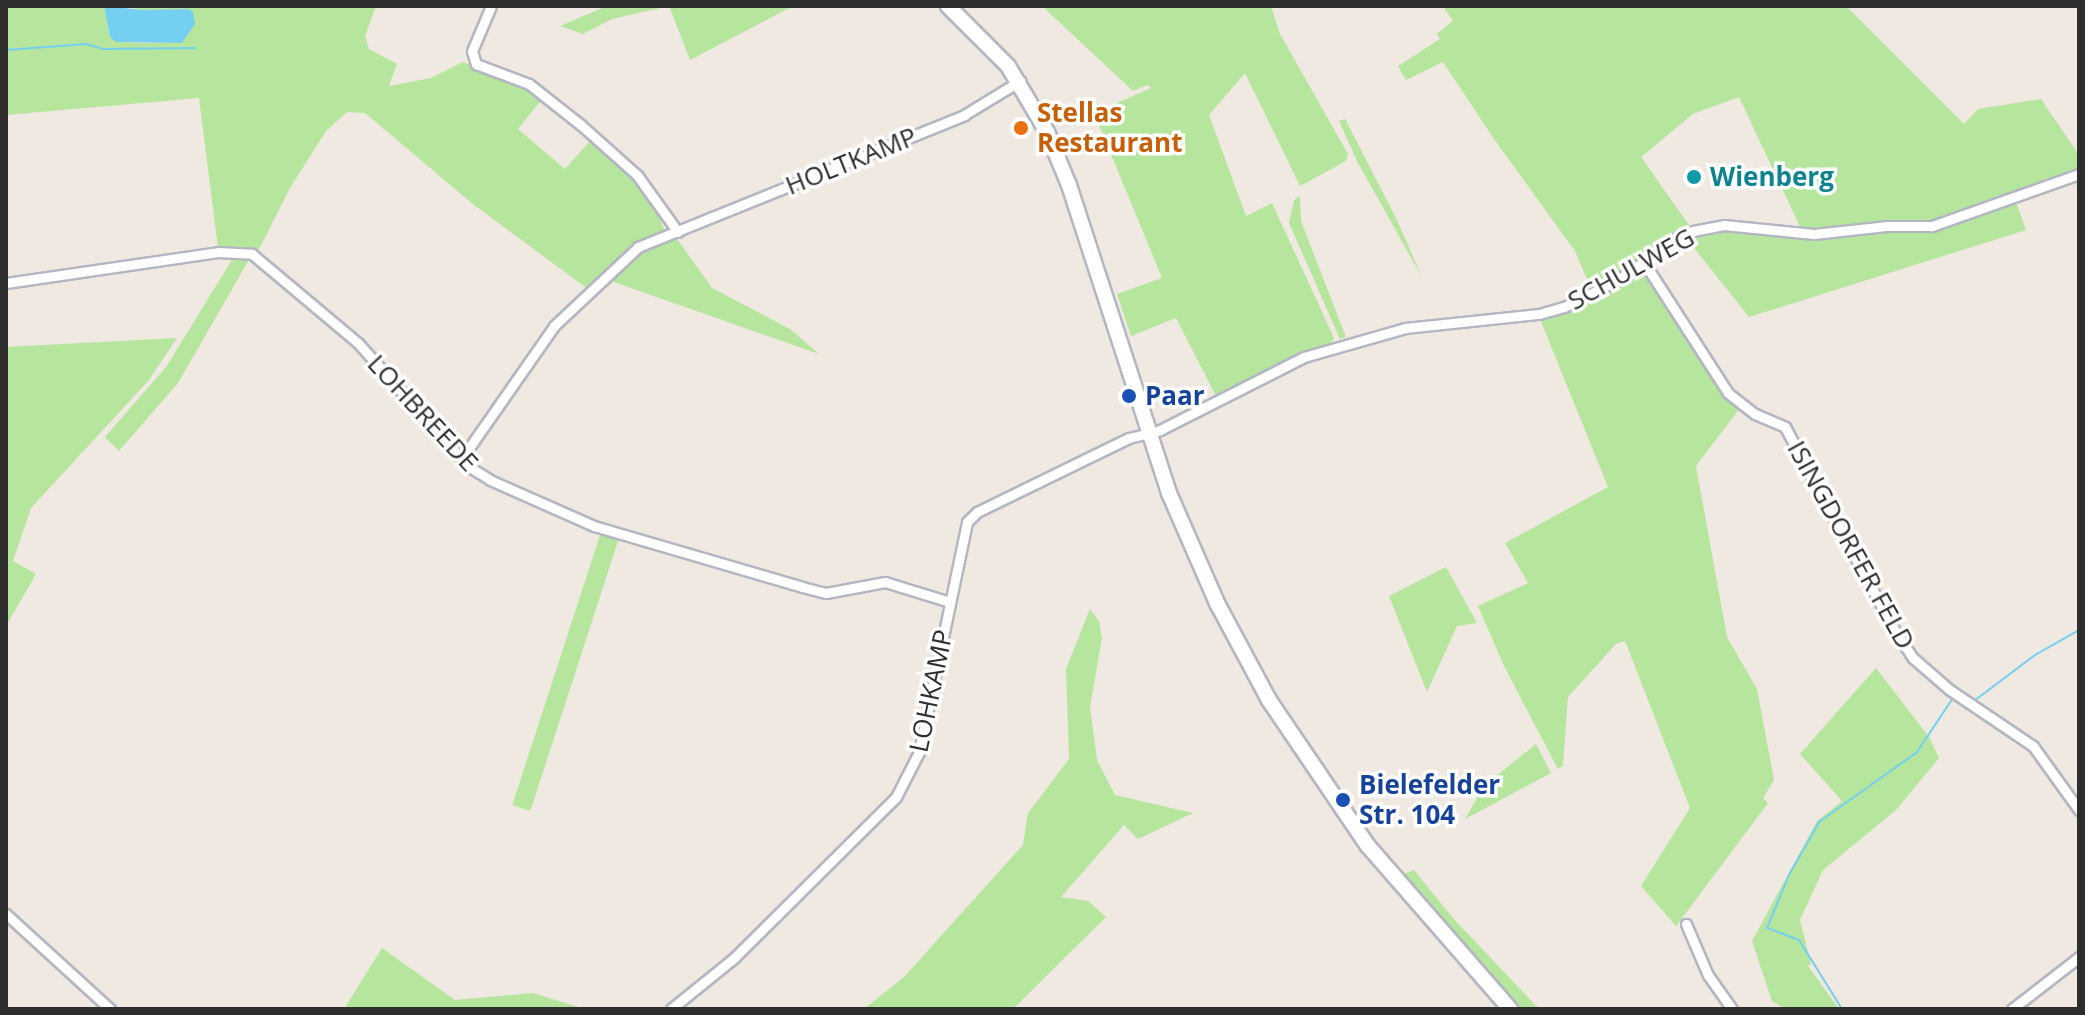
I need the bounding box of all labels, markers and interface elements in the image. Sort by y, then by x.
place label: Stellas Restaurant [1037,97,1182,158]
marker: Stellas Restaurant [1012,119,1030,137]
street label: HOLTKAMP [781,121,921,201]
place label: Wienberg [1710,161,1834,193]
marker: Wienberg [1685,168,1703,186]
street label: SCHULWEG [1562,221,1700,317]
street label: LOHBREEDE [361,348,485,478]
place label: Paar [1145,380,1205,412]
marker: Paar [1120,387,1138,405]
street label: ISINGDORFER FELD [1781,435,1921,655]
street label: LOHKAMP [903,627,959,755]
place label: Bielefelder Str. 104 [1359,769,1500,830]
marker: Bielefelder Str. 104 [1334,791,1352,809]

